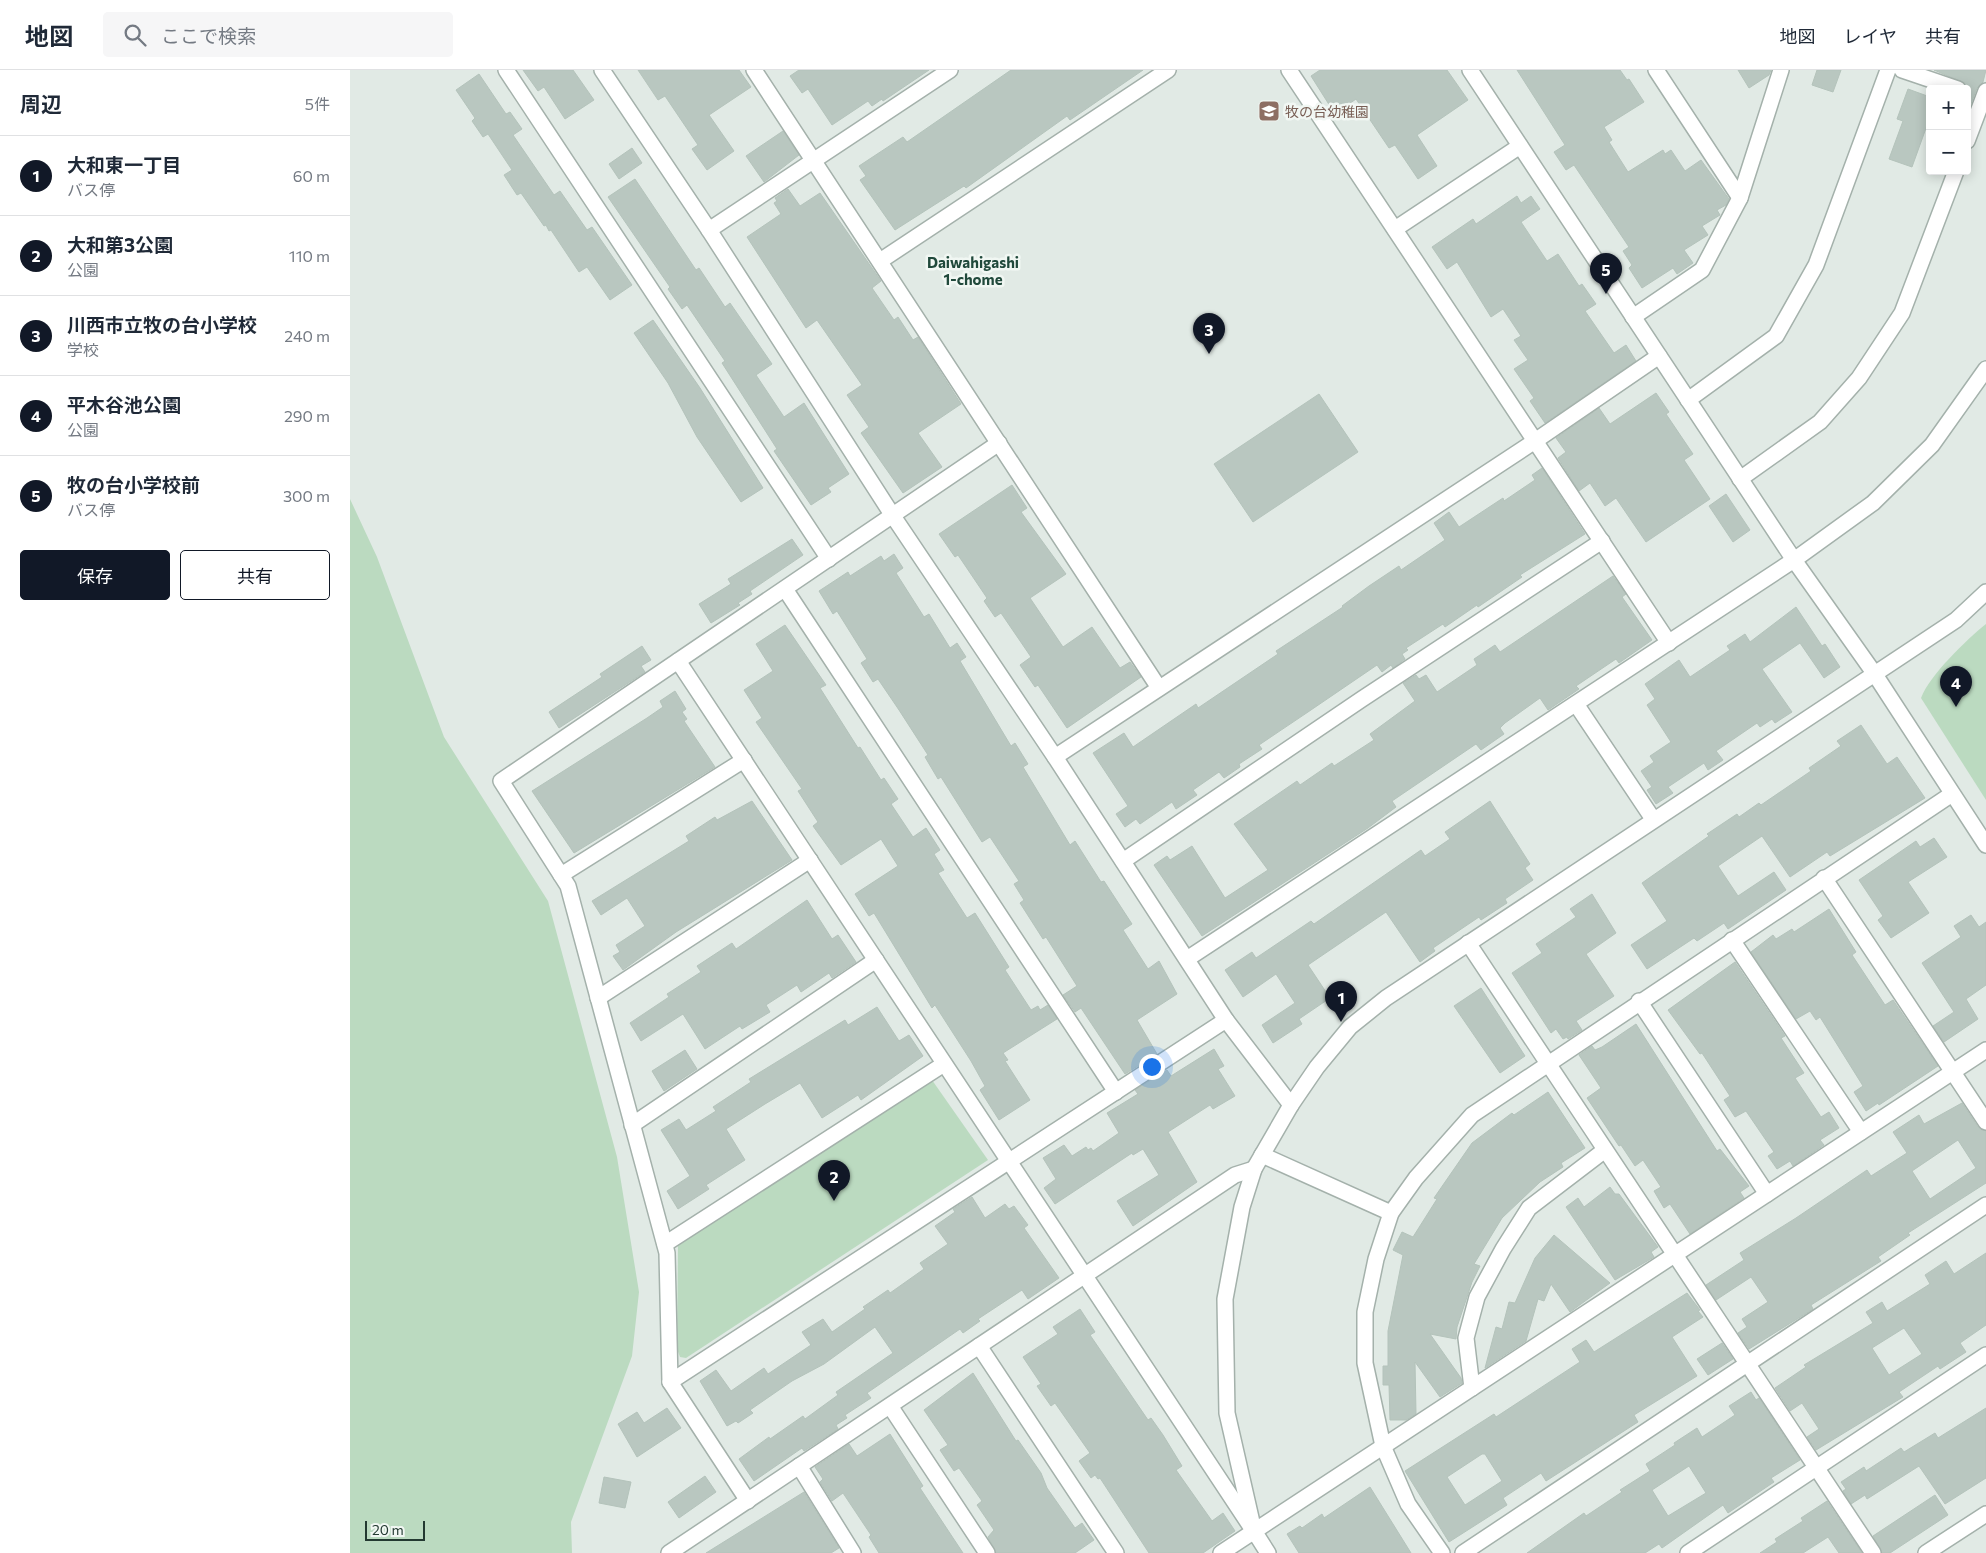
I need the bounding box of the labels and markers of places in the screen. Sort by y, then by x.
school or university icon: 牧の台幼稚園 [1257,99,1281,123]
place label: 牧の台幼稚園 [1285,103,1369,120]
pin: 5 [1590,253,1622,294]
pin: 3 [1193,313,1225,354]
pin: 4 [1940,666,1972,707]
pin: 1 [1325,981,1357,1022]
pin: 2 [818,1160,850,1201]

